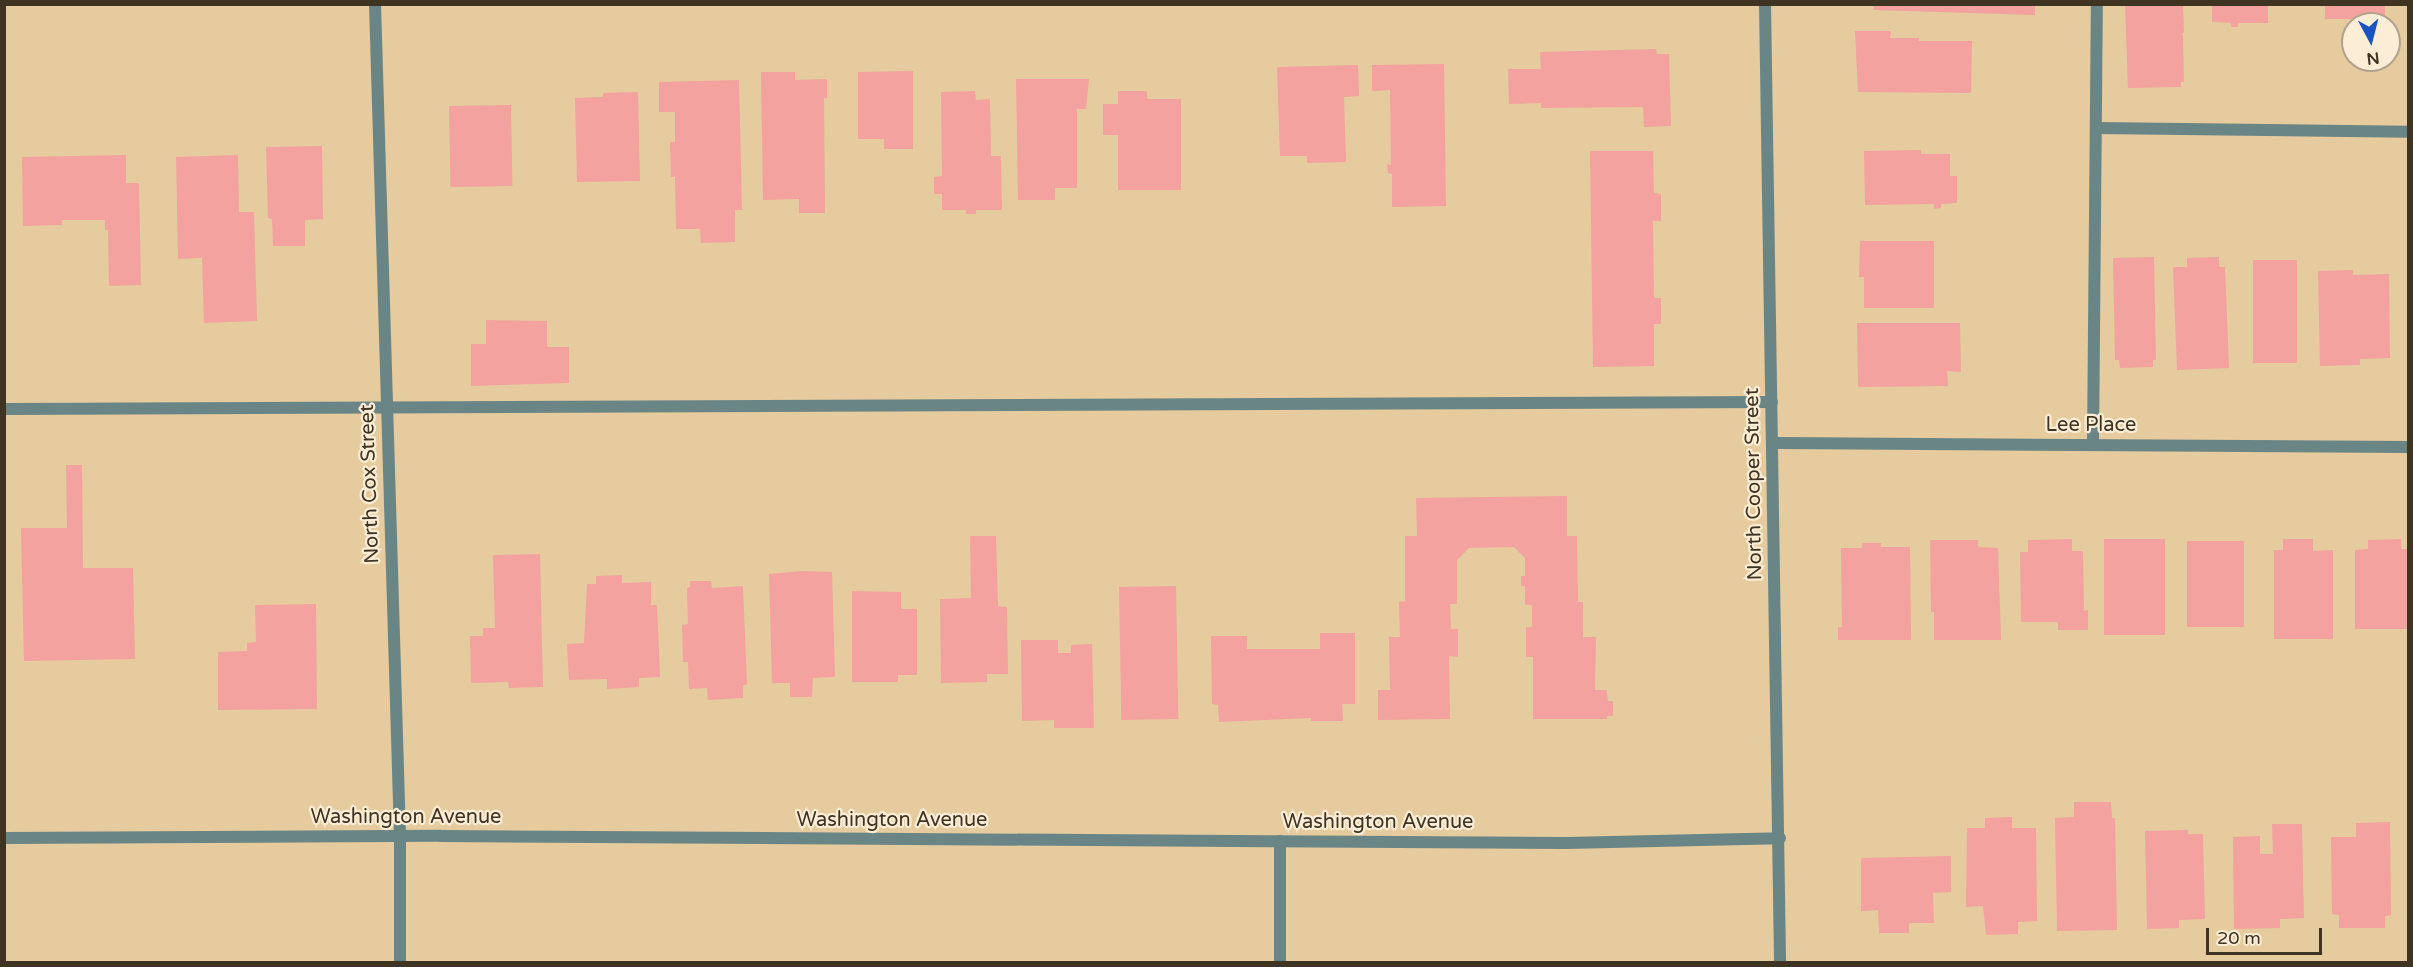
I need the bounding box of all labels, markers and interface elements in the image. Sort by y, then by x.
north arrow [2341,12,2401,72]
text: N [2365,47,2381,69]
street label: North Cooper Street [1740,388,1768,580]
street label: North Cox Street [355,404,385,564]
street label: Lee Place [2046,413,2136,437]
street label: Washington Avenue [311,805,501,829]
street label: Washington Avenue [797,808,987,832]
street label: Washington Avenue [1283,810,1473,834]
scale bar [2209,916,2324,954]
text: 20 m [2217,927,2261,949]

